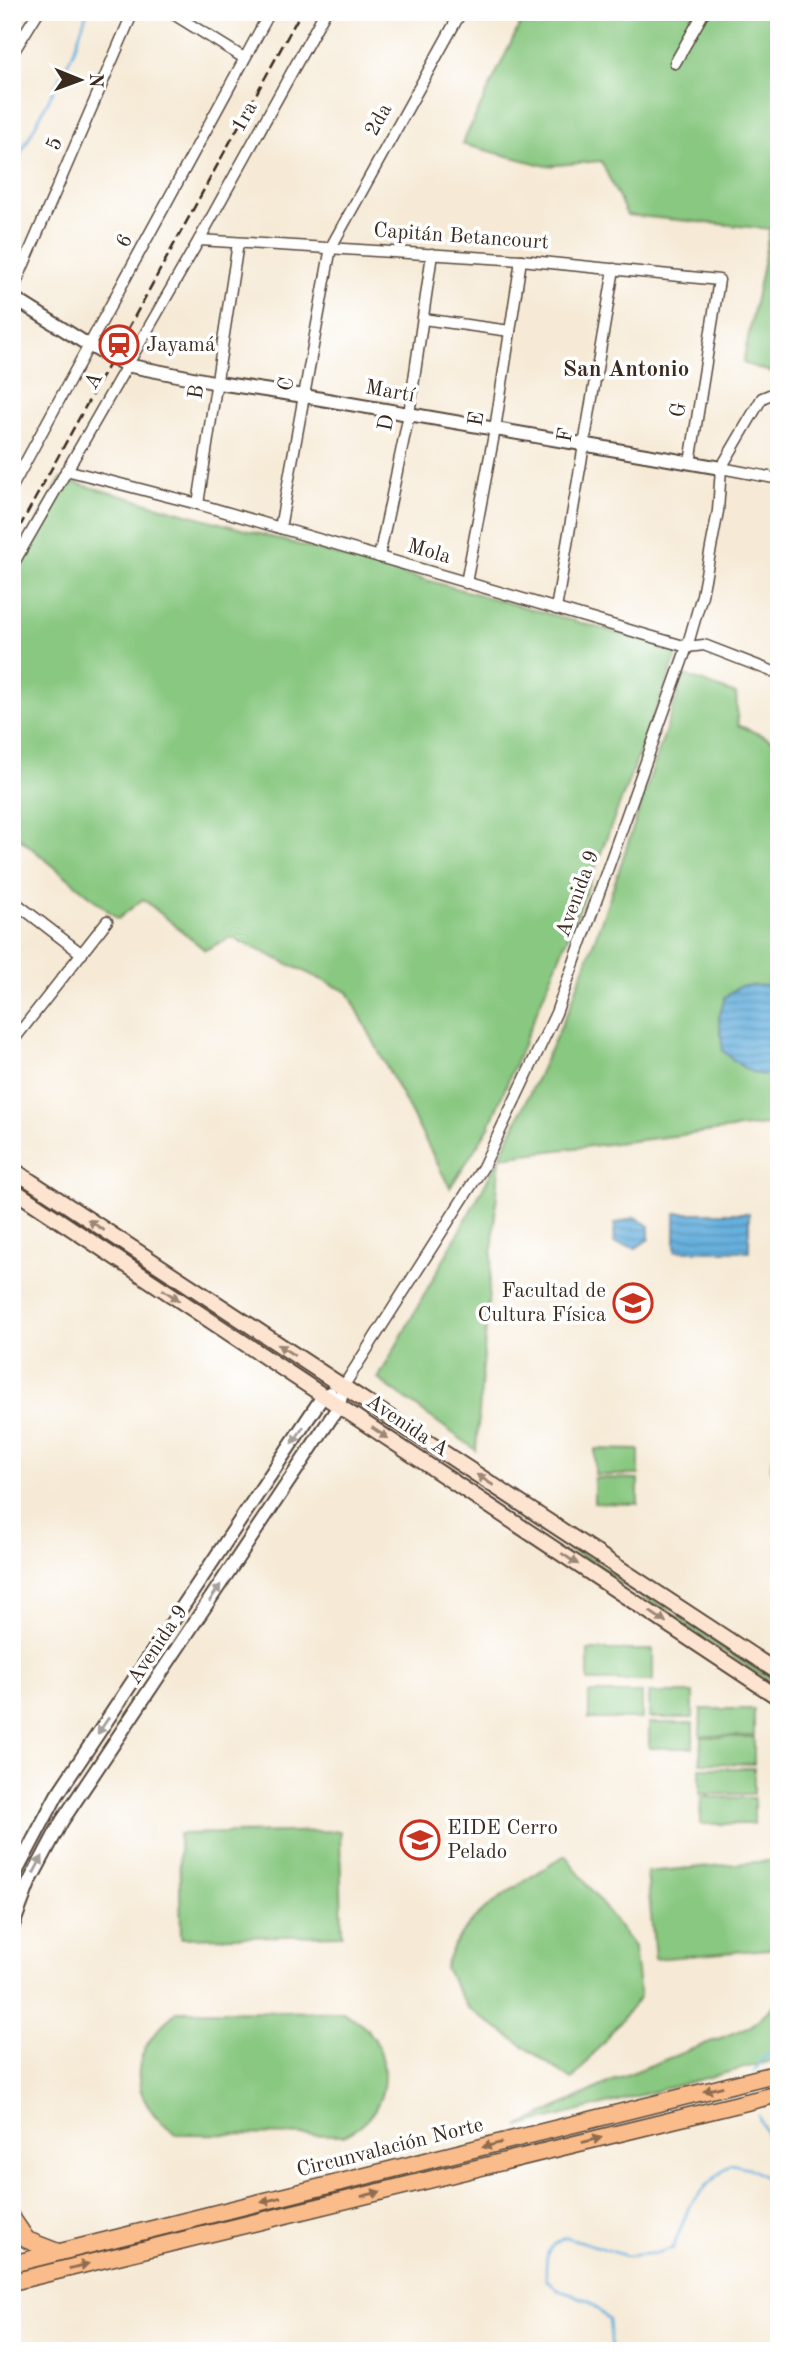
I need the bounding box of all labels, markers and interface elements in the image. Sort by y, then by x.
north arrow [46,46,116,116]
text: N [85,73,104,88]
street label: 1ra [228,98,262,136]
street label: 2da [362,100,396,140]
street label: 5 [43,134,67,154]
street label: Capitán Betancourt [373,220,549,254]
street label: 6 [113,231,137,251]
station icon: Jayamá [98,324,140,366]
place label: Jayamá [146,335,215,356]
district label: San Antonio [563,358,689,381]
street label: A [81,369,107,393]
street label: C [275,375,299,393]
street label: Martí [364,377,417,407]
street label: B [185,383,209,401]
street label: G [667,401,691,419]
street label: E [465,410,489,428]
street label: D [375,413,399,433]
street label: F [554,426,578,444]
street label: Mola [405,536,453,568]
street label: Avenida 9 [553,848,603,940]
one-way arrow [87,1218,105,1232]
place label: Facultad de Cultura Física [477,1281,606,1326]
school or university icon: Facultad de Cultura Física [612,1282,654,1324]
one-way arrow [162,1288,180,1302]
one-way arrow [276,1343,296,1356]
street label: Avenida A [362,1391,452,1461]
one-way arrow [291,1425,304,1444]
one-way arrow [371,1427,390,1440]
one-way arrow [475,1473,495,1486]
one-way arrow [561,1552,579,1566]
one-way arrow [209,1583,222,1602]
street label: Avenida 9 [124,1601,192,1689]
one-way arrow [648,1611,668,1624]
one-way arrow [96,1717,110,1735]
place label: EIDE Cerro Pelado [447,1818,558,1863]
school or university icon: EIDE Cerro Pelado [399,1819,441,1861]
one-way arrow [32,1855,44,1875]
one-way arrow [701,2084,723,2095]
street label: Circunvalación Norte [295,2115,485,2181]
one-way arrow [581,2134,603,2145]
one-way arrow [481,2140,503,2151]
one-way arrow [360,2188,382,2199]
one-way arrow [260,2195,282,2206]
one-way arrow [68,2260,90,2271]

